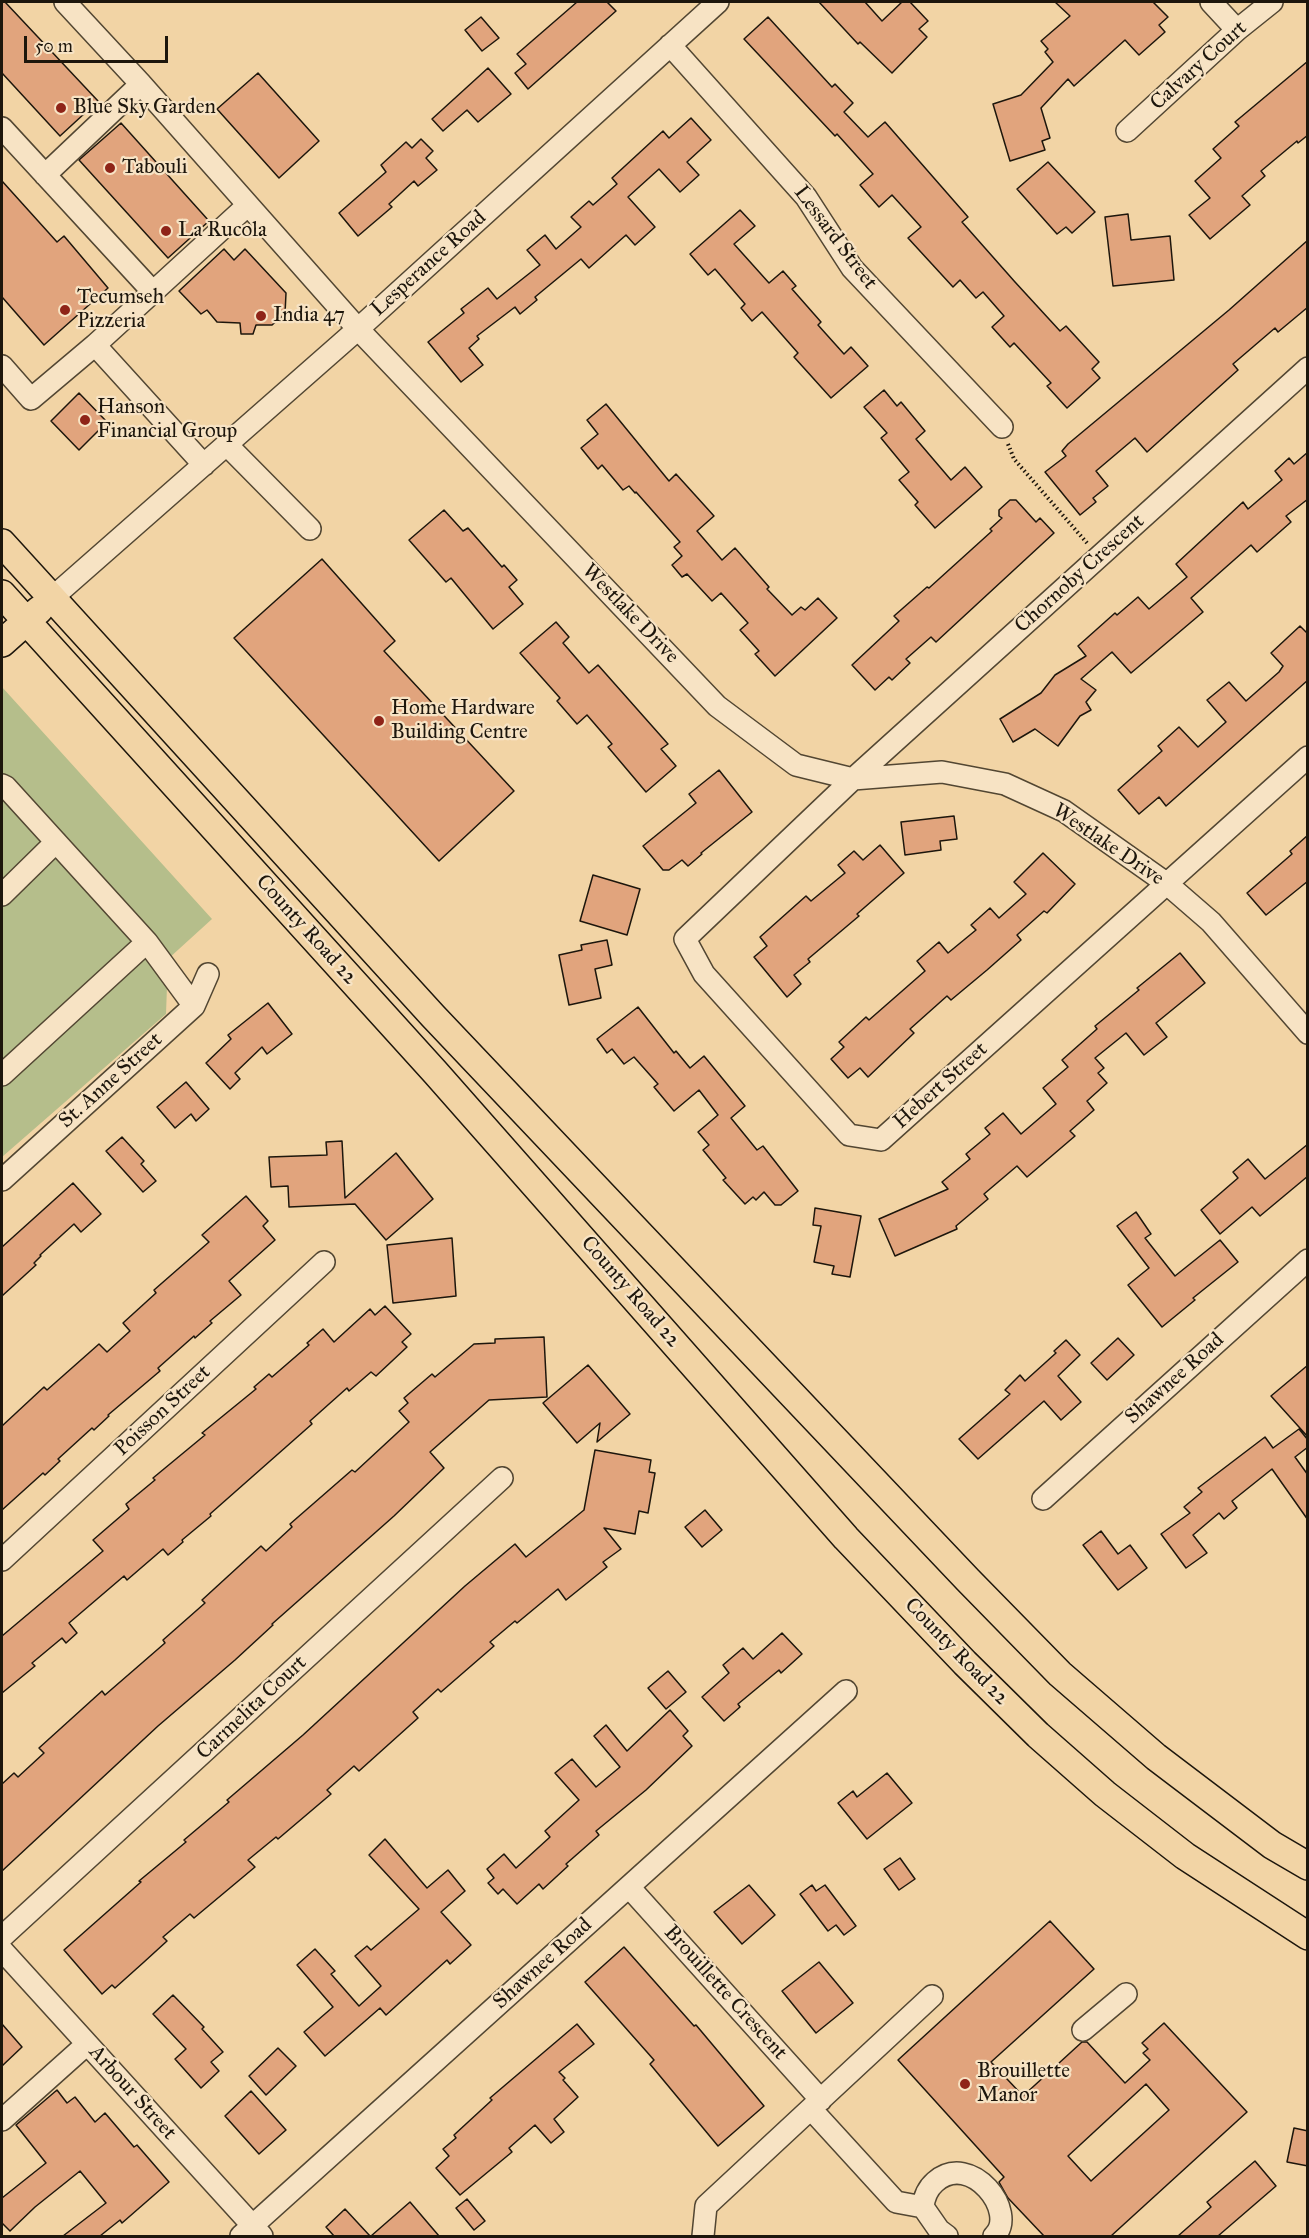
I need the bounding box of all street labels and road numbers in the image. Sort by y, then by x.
street label: Calvary Court [1145,16,1253,116]
street label: Lessard Street [788,181,882,295]
street label: Lesperance Road [366,206,492,322]
street label: Chornoby Crescent [1010,509,1150,639]
street label: Westlake Drive [576,559,684,669]
street label: Westlake Drive [1048,799,1168,891]
street label: County Road 22 [250,870,362,990]
street label: St. Anne Street [54,1028,168,1134]
street label: Hebert Street [889,1037,993,1135]
street label: County Road 22 [575,1231,685,1353]
street label: Shawnee Road [1120,1328,1230,1430]
street label: Poisson Street [110,1360,216,1462]
street label: County Road 22 [899,1593,1013,1711]
street label: Carmelita Court [192,1651,312,1765]
street label: Shawnee Road [488,1913,598,2015]
street label: Brouillette Crescent [658,1921,792,2065]
street label: Arbour Street [83,2040,181,2146]

